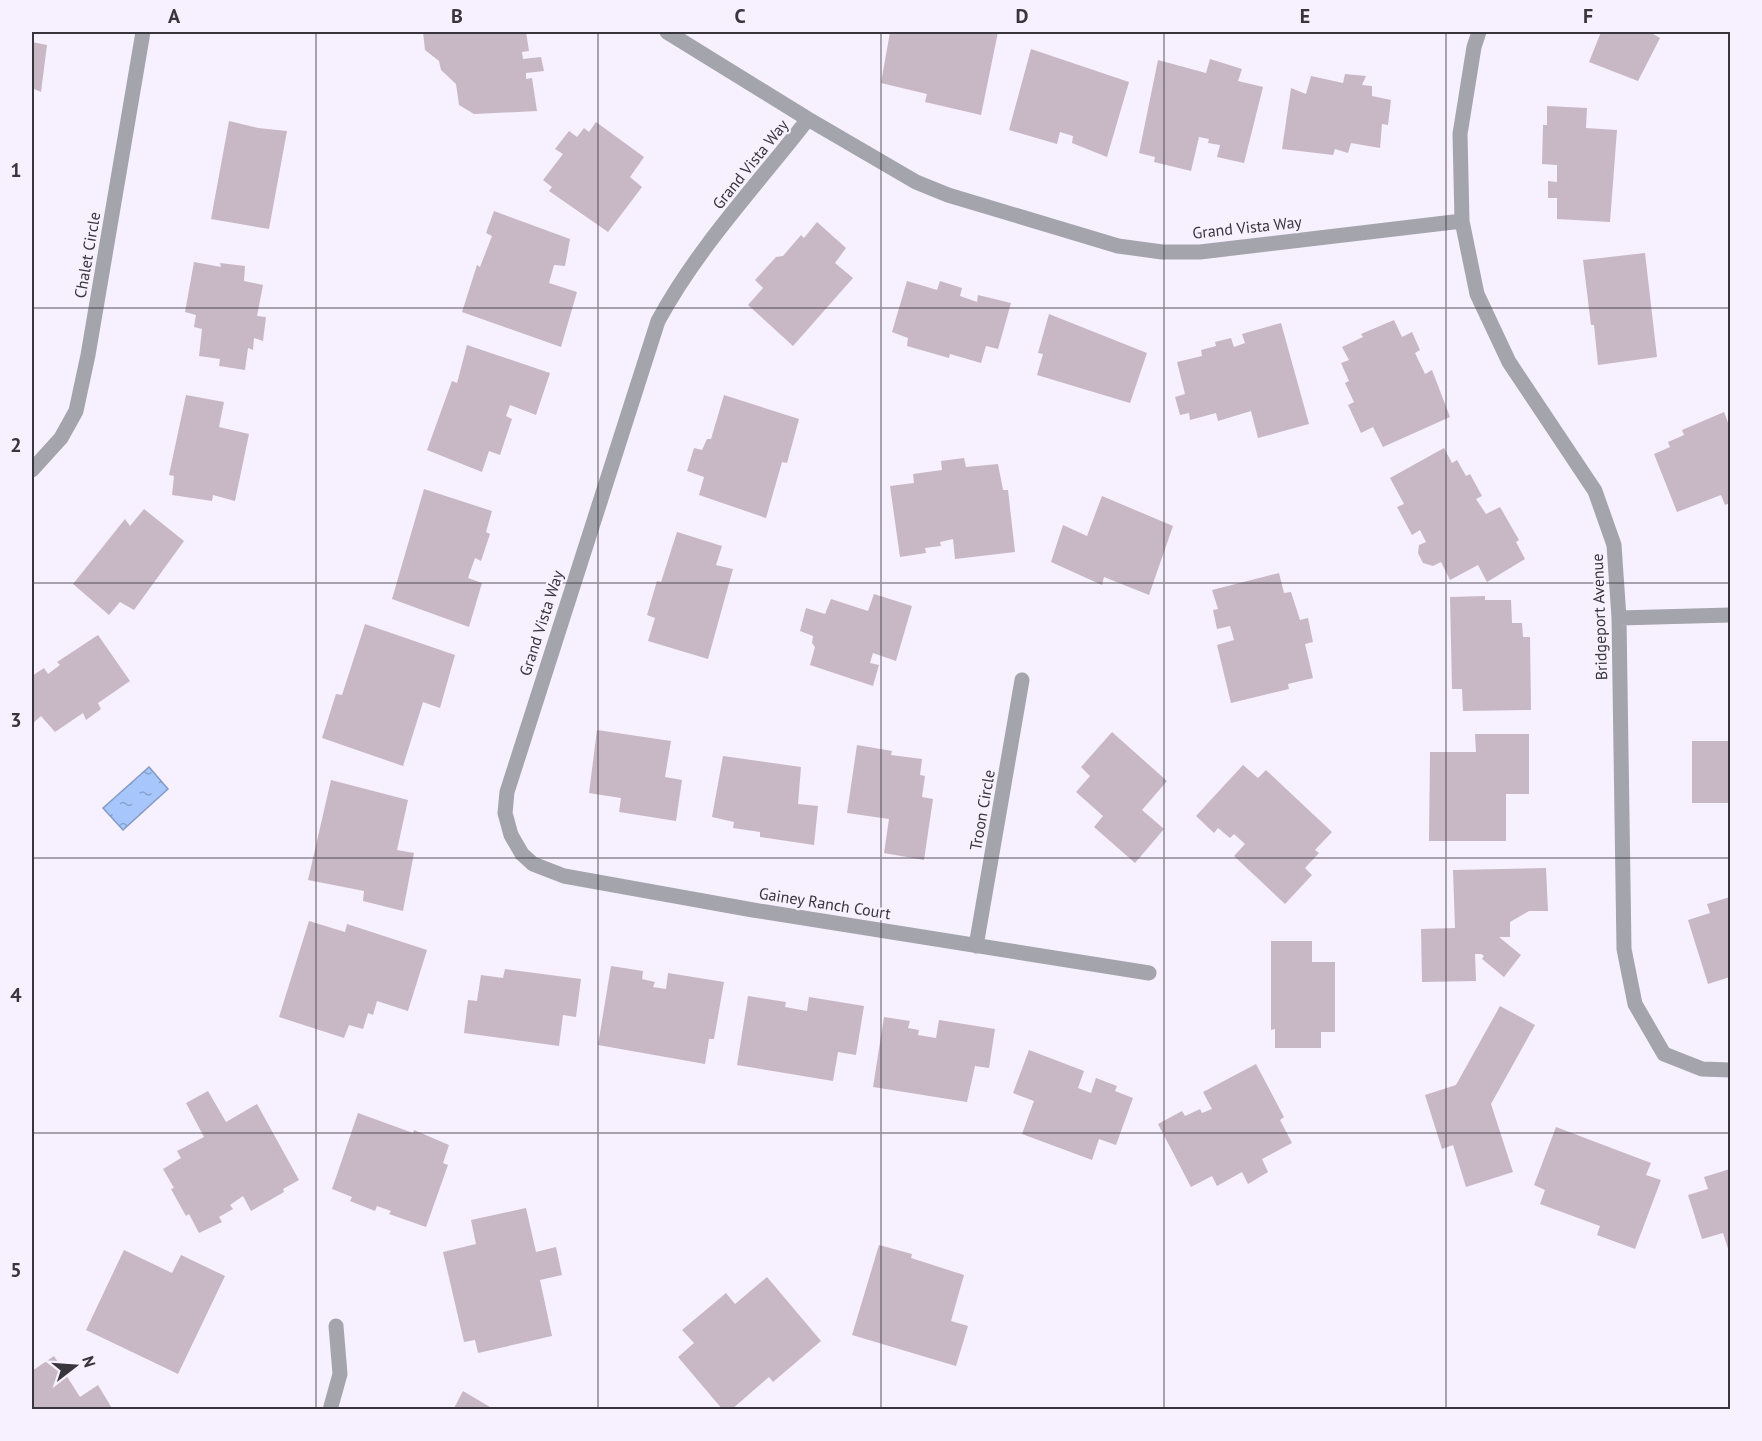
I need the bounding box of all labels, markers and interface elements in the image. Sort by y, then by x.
text: A [168,3,181,29]
text: B [451,3,463,29]
text: C [734,3,746,29]
text: D [1016,3,1029,29]
text: E [1300,3,1310,29]
text: F [1583,3,1593,29]
street label: Grand Vista Way [708,115,793,213]
text: 1 [10,157,22,183]
street label: Chalet Circle [70,210,104,300]
street label: Grand Vista Way [1191,211,1303,243]
text: 2 [10,432,22,458]
street label: Bridgeport Avenue [1587,553,1611,681]
street label: Grand Vista Way [515,567,568,678]
text: 3 [10,707,22,733]
street label: Troon Circle [965,768,999,852]
street label: Gainey Ranch Court [758,883,893,923]
text: 4 [10,982,22,1008]
text: 5 [10,1257,22,1283]
north arrow [45,1336,105,1396]
text: N [78,1354,100,1370]

